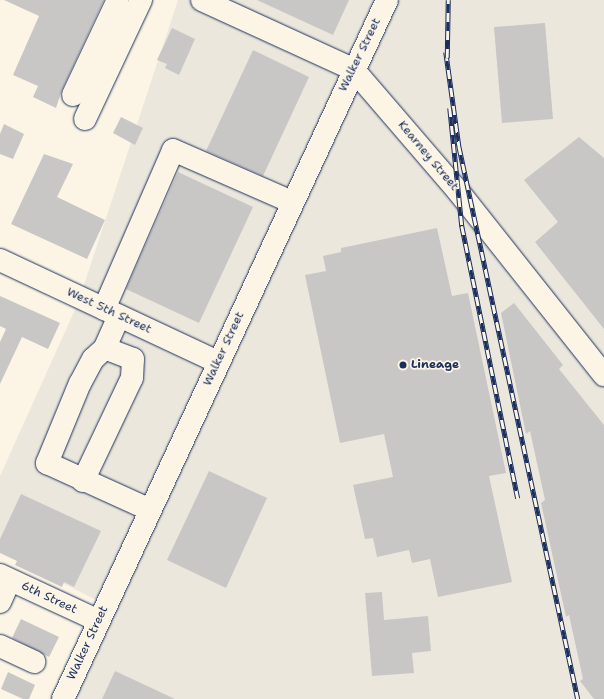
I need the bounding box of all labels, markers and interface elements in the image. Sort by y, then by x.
street label: Walker Street [336,16,384,94]
street label: Kearney Street [395,118,461,194]
street label: West 5th Street [64,285,154,337]
street label: Walker Street [201,310,247,388]
place label: Lineage [411,358,459,372]
marker: Lineage [398,360,408,370]
street label: 6th Street [19,579,79,617]
street label: Walker Street [65,604,111,682]

